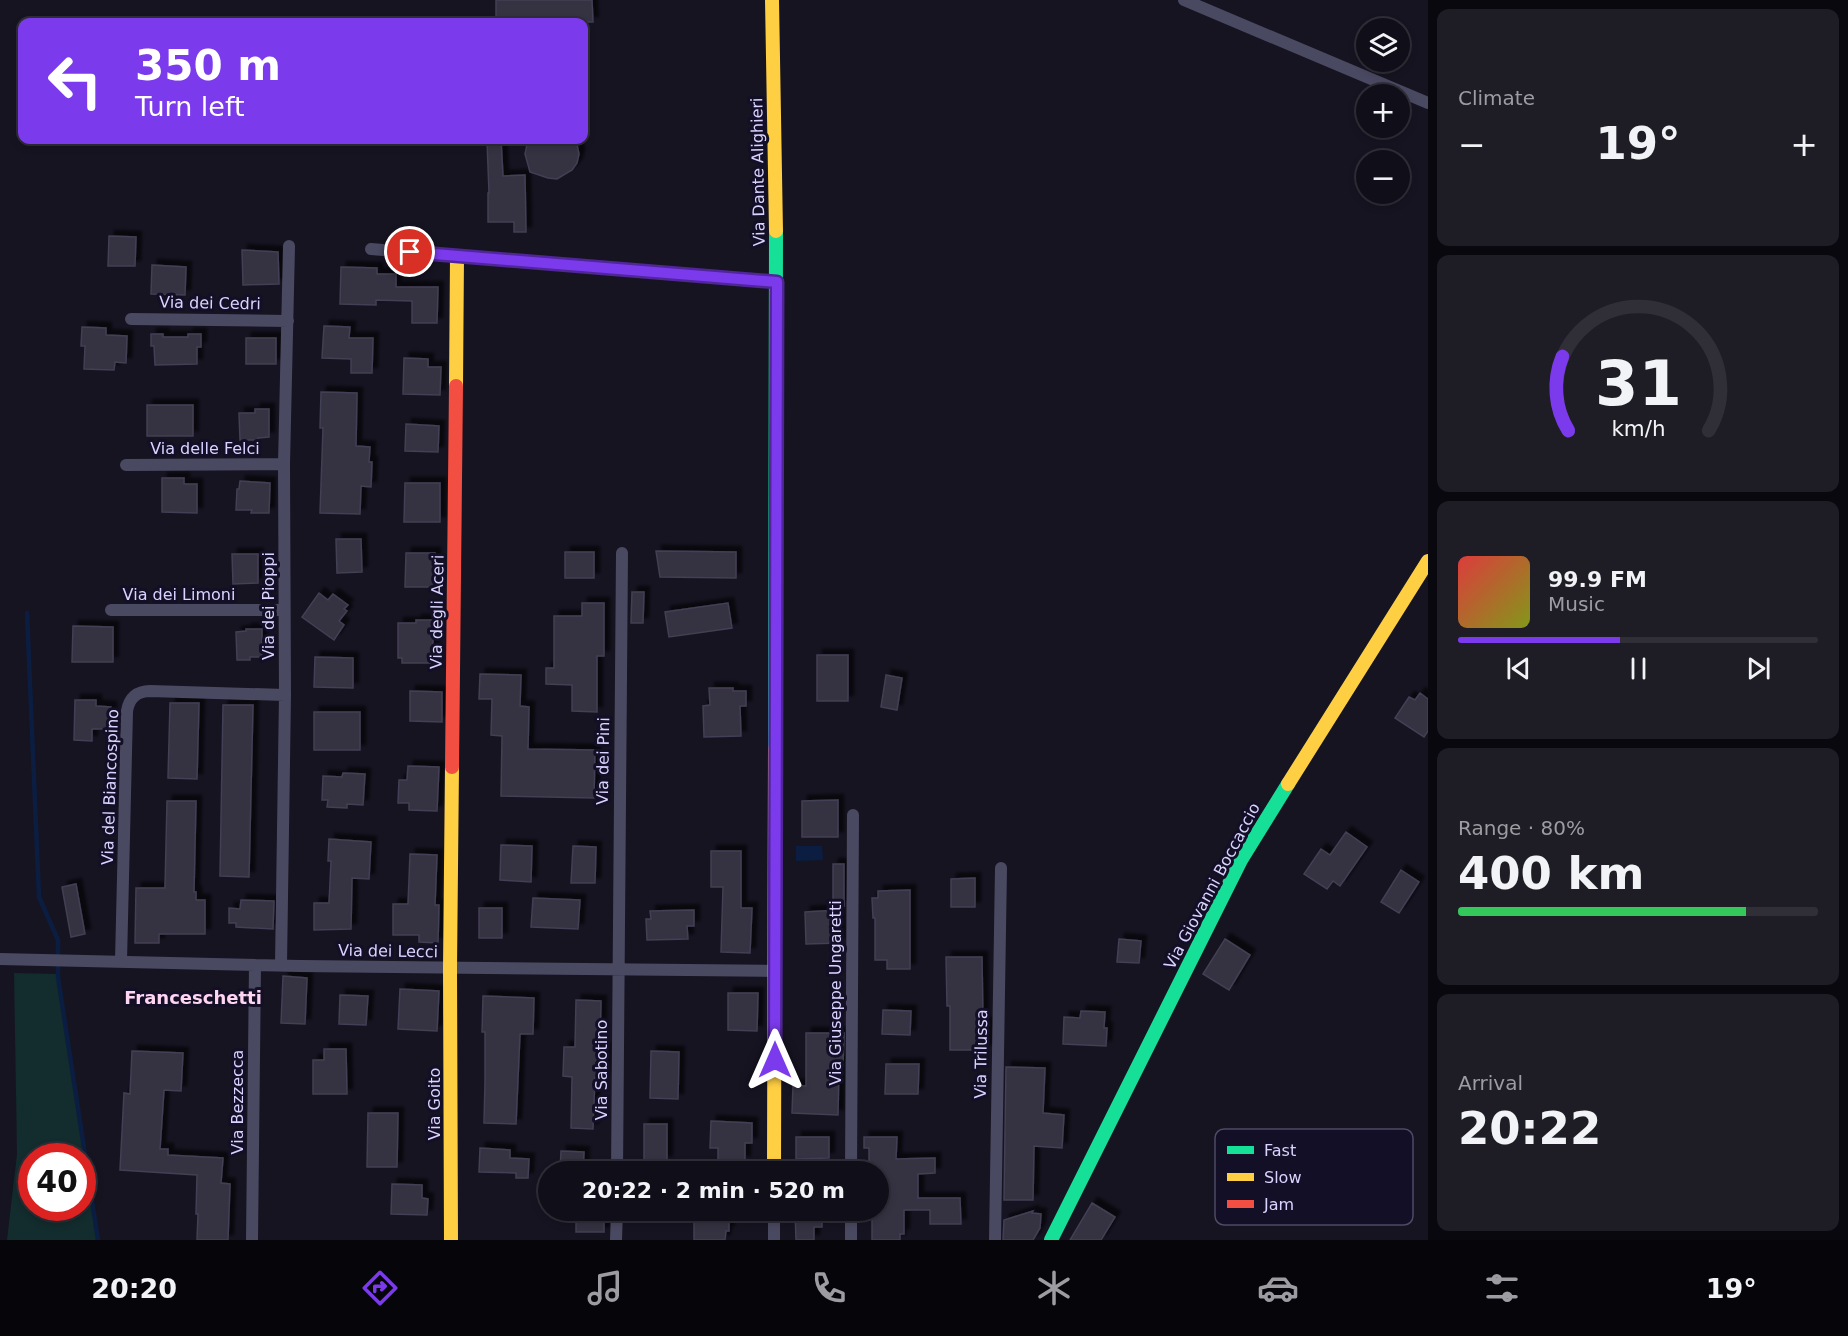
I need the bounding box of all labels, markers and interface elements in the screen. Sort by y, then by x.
map controls [1356,18,1410,204]
button: layers [1356,18,1410,72]
text: 350 m [135,41,281,90]
icon: left [36,42,114,120]
button: + [1356,84,1410,138]
text: Climate [1458,86,1535,110]
text: Turn left [135,91,245,122]
street label: Via Dante Alighieri [747,97,769,247]
text: 19° [1595,117,1681,170]
text: − [1458,125,1486,164]
text: + [1790,125,1818,164]
button: − [1356,150,1410,204]
pin [384,226,435,277]
icon: arrive [393,235,426,268]
street label: Via dei Cedri [159,293,261,313]
text: 31 [1595,347,1681,420]
text: km/h [1611,416,1665,441]
street label: Via delle Felci [150,439,260,458]
street label: Via dei Pioppi [259,552,278,660]
street label: Via degli Aceri [427,555,447,669]
text: 99.9 FM [1548,567,1647,592]
street label: Via dei Limoni [123,585,235,604]
text: Music [1548,592,1605,616]
icon: previous [1502,652,1535,685]
icon: pause [1622,652,1655,685]
icon: next [1742,652,1775,685]
street label: Via del Biancospino [98,709,122,865]
street label: Via dei Pini [593,717,613,805]
street label: Via Giovanni Boccaccio [1160,800,1264,972]
text: Range · 80% [1458,816,1585,840]
text: 400 km [1458,847,1644,900]
street label: Via Giuseppe Ungaretti [826,900,845,1086]
street label: Via dei Lecci [338,941,438,961]
district label: Franceschetti [124,987,262,1008]
street label: Via Trilussa [971,1009,991,1099]
street label: Via Sabotino [592,1020,611,1120]
position arrow [743,1028,807,1092]
street label: Via Bezzecca [228,1050,247,1154]
street label: Via Goito [425,1068,444,1140]
text: Arrival [1458,1071,1523,1095]
text: 20:22 [1458,1102,1601,1155]
legend [1215,1129,1413,1225]
text: Fast [1264,1141,1296,1160]
speed limit sign: 40 [18,1143,96,1221]
text: Slow [1264,1168,1301,1187]
text: 20:22 · 2 min · 520 m [582,1178,845,1203]
text: Jam [1263,1195,1294,1214]
icon: directions [359,1267,401,1309]
icon: music [584,1267,626,1309]
icon: phone [808,1267,850,1309]
icon: climate [1033,1267,1075,1309]
icon: car [1257,1267,1299,1309]
icon: filters [1481,1267,1523,1309]
text: 20:20 [91,1273,177,1304]
text: 19° [1706,1273,1757,1304]

